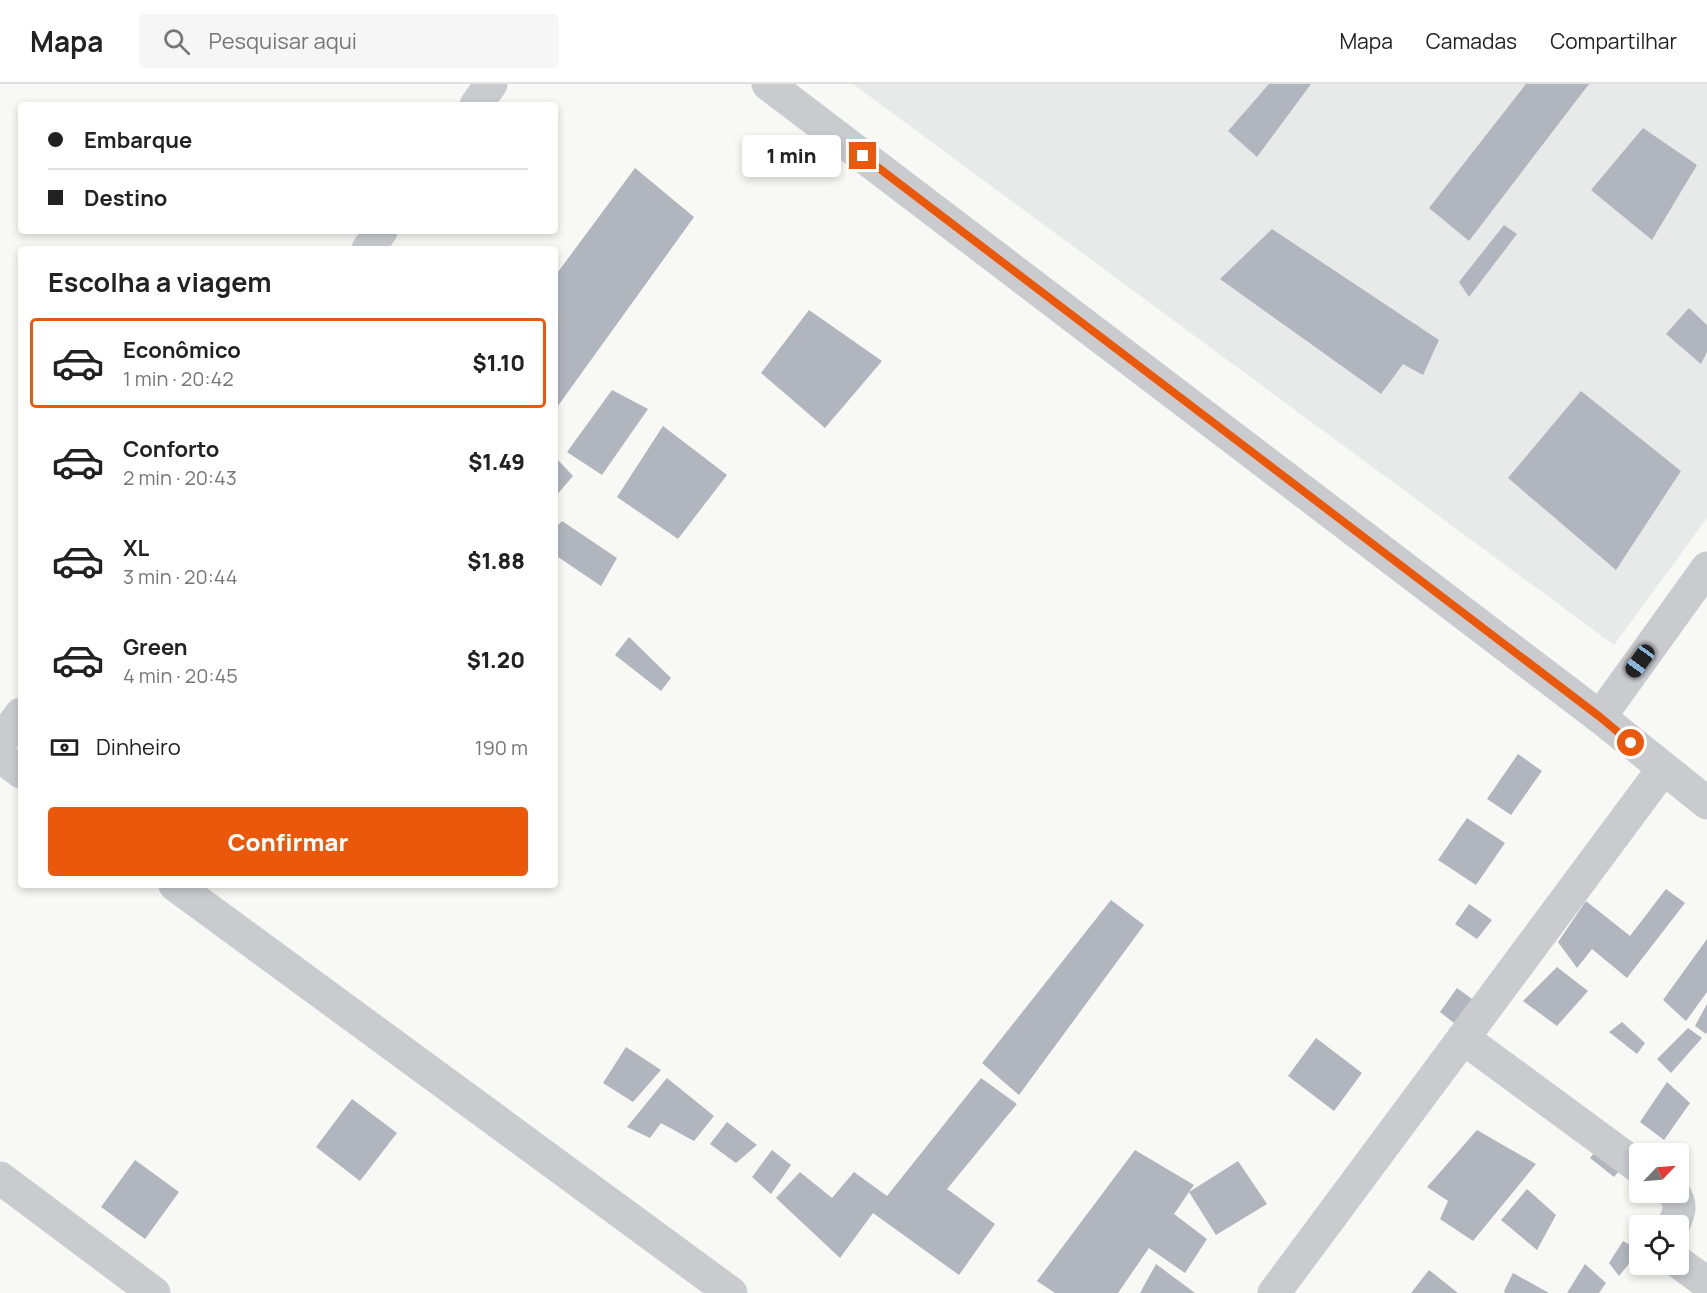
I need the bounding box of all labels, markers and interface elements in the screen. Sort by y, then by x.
search box [139,14,559,68]
text: Mapa [30,22,103,60]
icon: search [160,25,193,58]
text: Pesquisar aqui [208,26,357,56]
text: Mapa [1339,27,1393,55]
text: Camadas [1426,27,1517,55]
text: Compartilhar [1550,27,1677,55]
text: Embarque [84,125,192,155]
callout: 1 min [743,135,842,177]
text: 1 min [766,142,817,169]
route end [849,142,876,169]
text: Destino [84,183,167,213]
text: Escolha a viagem [48,263,271,300]
text: Econômico [123,335,241,365]
icon: car [51,336,105,390]
text: $1.10 [473,348,525,378]
text: 1 min · 20:42 [123,365,234,392]
text: Conforto [123,434,219,464]
icon: car [51,435,105,489]
text: $1.49 [468,447,525,477]
text: 2 min · 20:43 [123,464,237,491]
text: XL [123,533,149,563]
icon: car [51,534,105,588]
text: $1.88 [467,546,525,576]
text: 3 min · 20:44 [123,563,237,590]
text: Green [123,632,188,662]
icon: car [51,633,105,687]
car [1622,641,1658,681]
text: $1.20 [467,645,525,675]
text: 4 min · 20:45 [123,662,238,689]
route start [1617,729,1644,756]
icon: cash [48,731,81,764]
text: Dinheiro [96,732,181,762]
text: 190 m [475,734,528,761]
button: Confirmar [48,807,528,876]
north arrow [1629,1143,1689,1203]
map controls [1629,1143,1689,1275]
button: locate [1629,1215,1689,1275]

